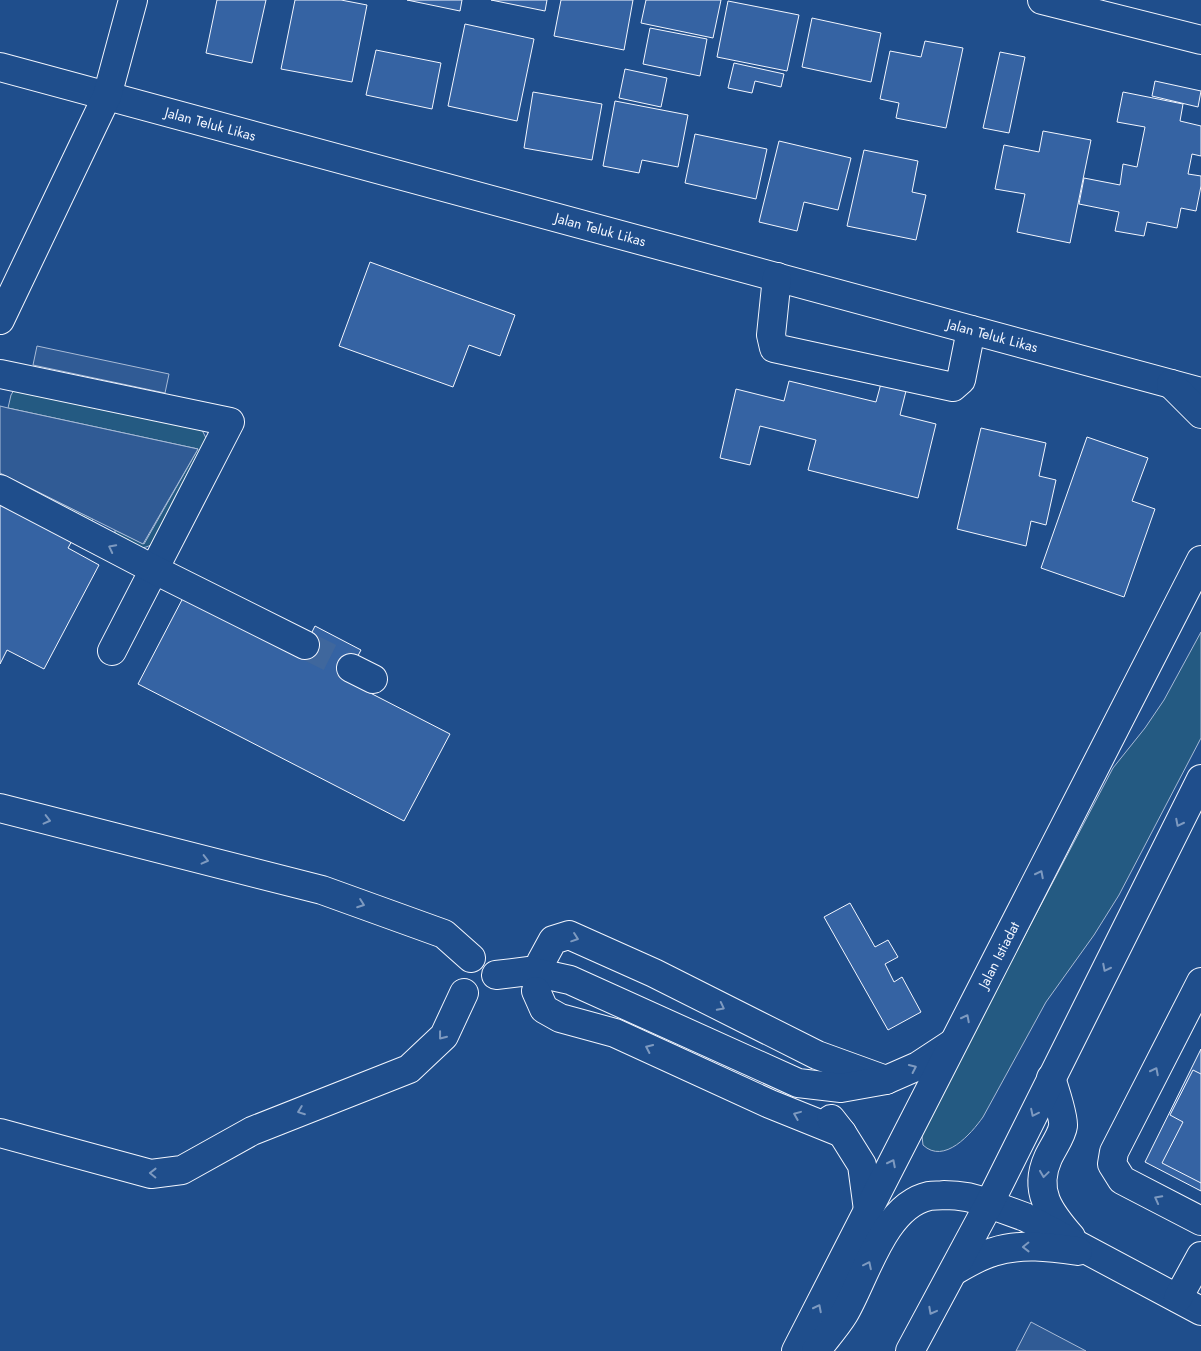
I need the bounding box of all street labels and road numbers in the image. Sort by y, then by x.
street label: Jalan Teluk Likas [161,102,258,146]
street label: Jalan Teluk Likas [551,207,648,251]
street label: Jalan Teluk Likas [943,313,1040,357]
street label: Jalan Istiadat [972,917,1025,994]

